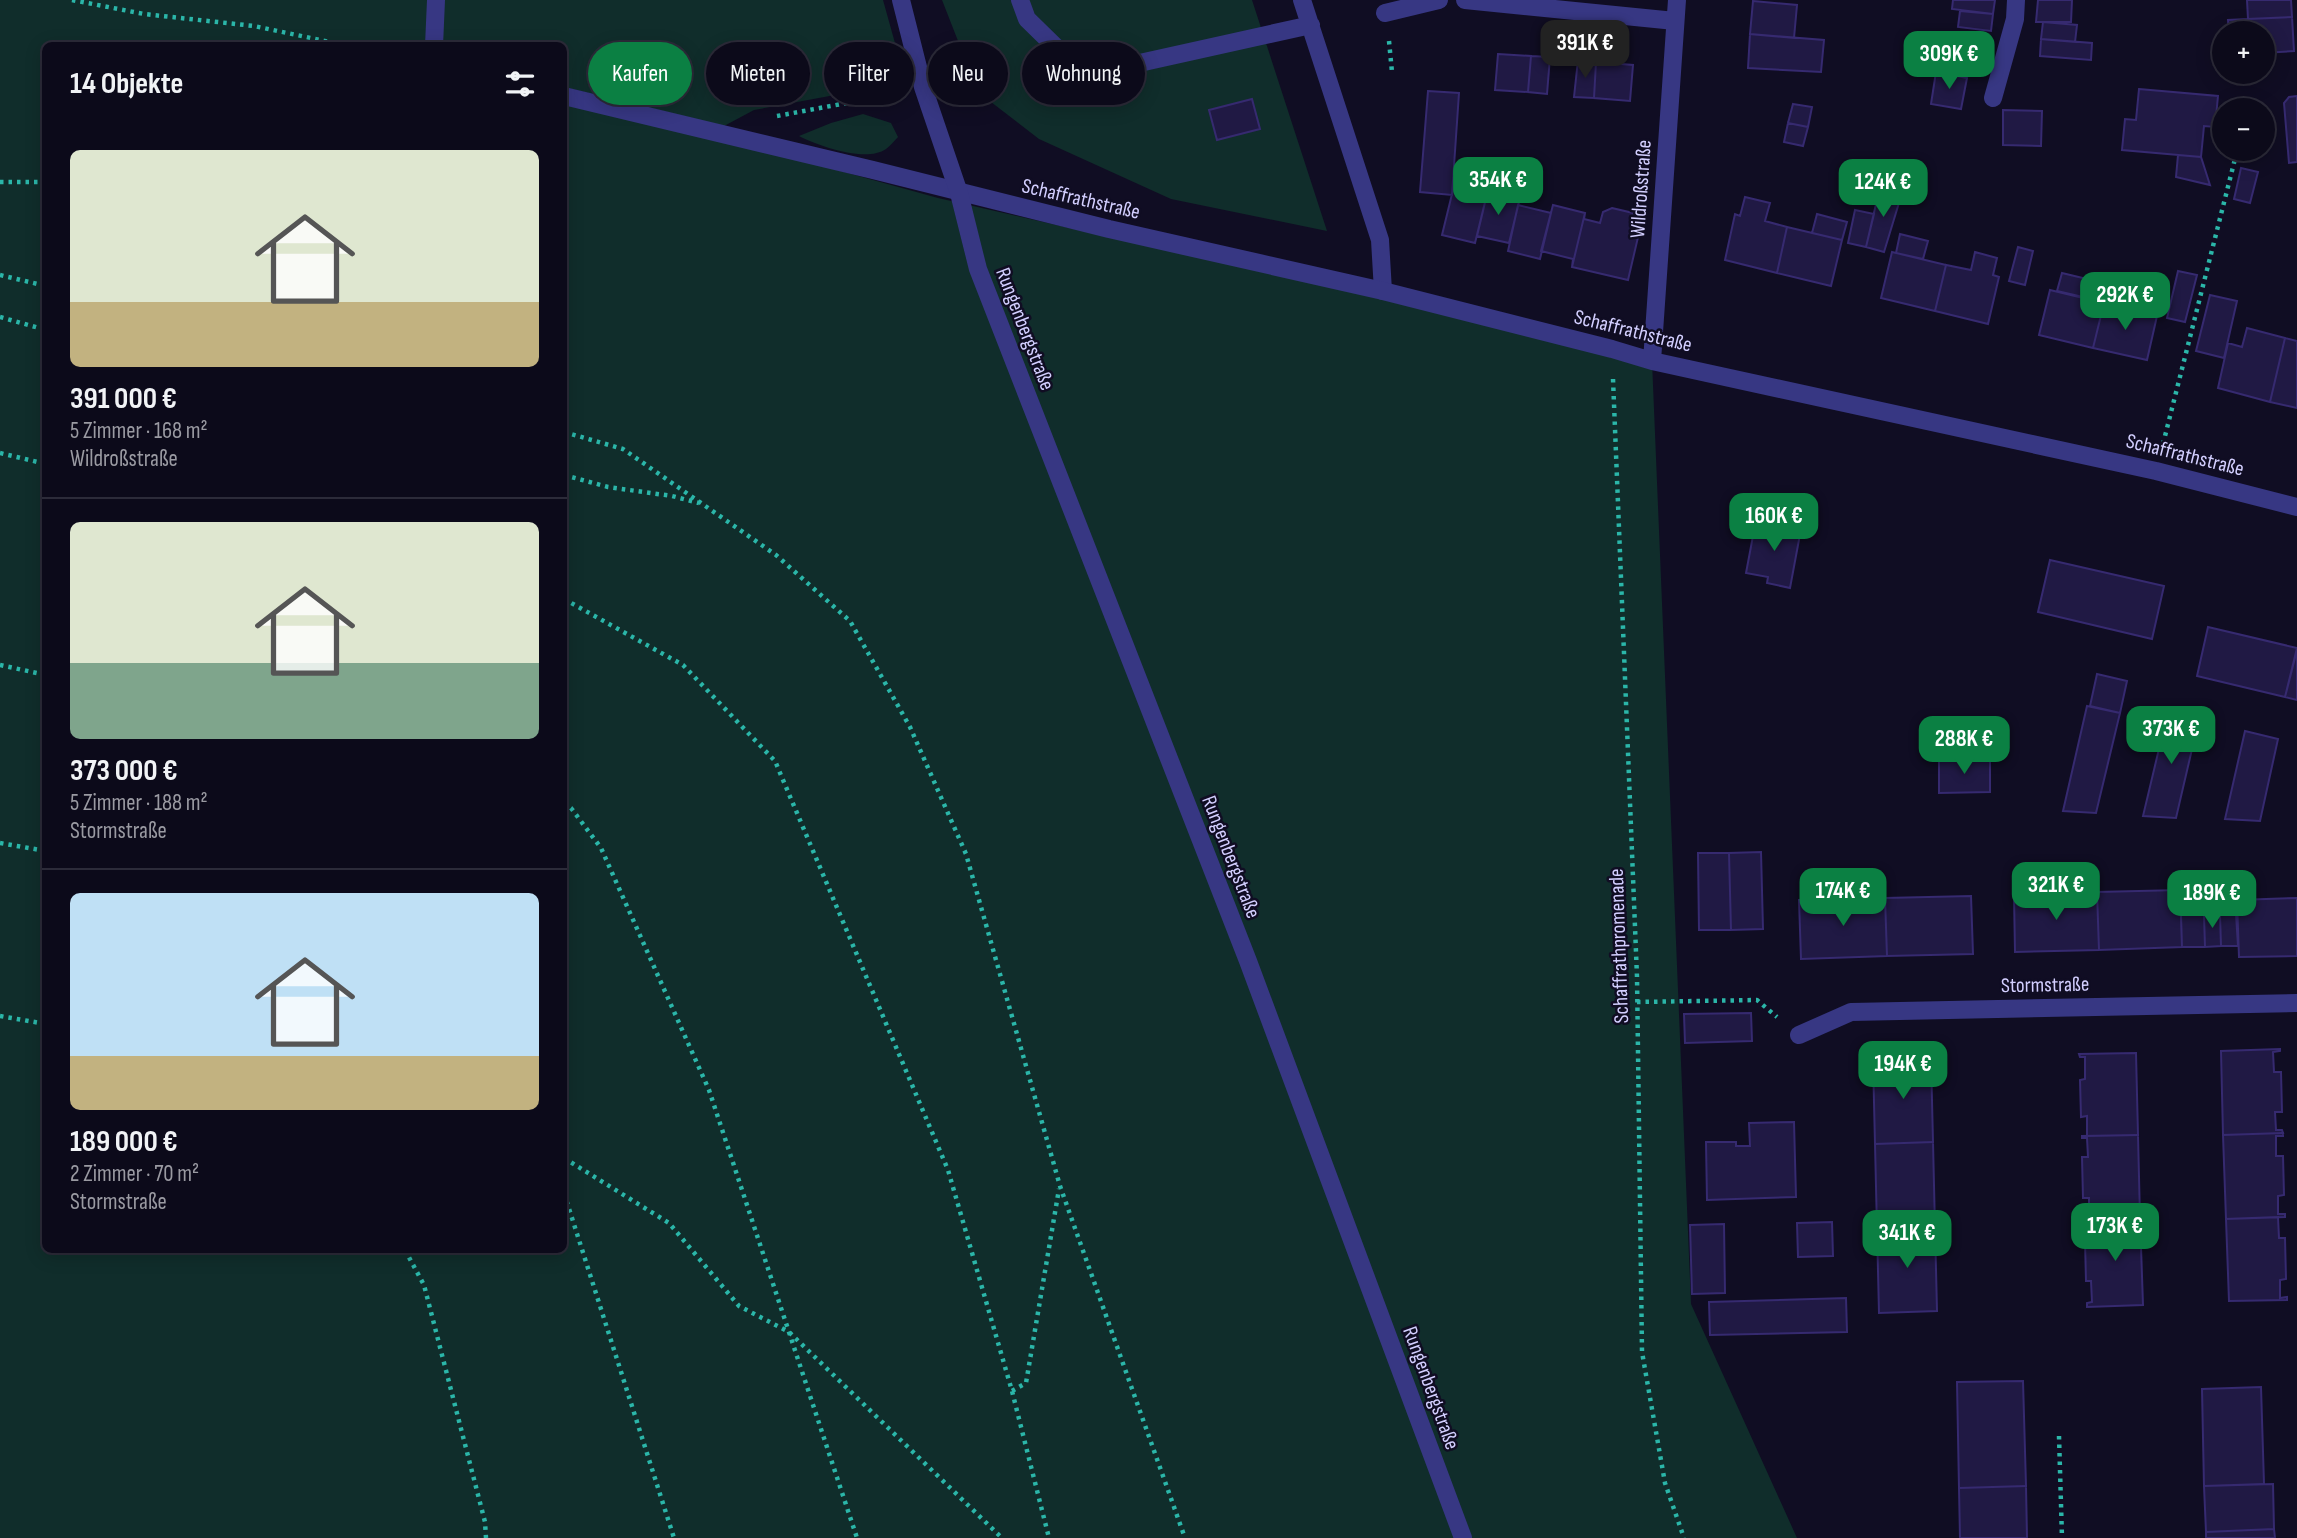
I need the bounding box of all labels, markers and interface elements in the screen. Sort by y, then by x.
pin: 391K € [1528,20,1642,80]
map controls [2212,21,2275,161]
button: + [2212,21,2275,84]
text: 391K € [1556,29,1614,57]
pin: 309K € [1892,32,2006,91]
text: 309K € [1920,40,1978,68]
chip: Kaufen [588,42,692,105]
chip: Mieten [706,42,810,105]
chip: Filter [824,42,914,105]
chip: Neu [928,42,1008,105]
chip: Wohnung [1022,42,1145,105]
icon: filters [501,65,539,103]
text: 14 Objekte [70,66,183,102]
button: − [2212,98,2275,161]
street label: Wildroßstraße [1625,139,1657,239]
pin: 354K € [1441,158,1555,217]
pin: 124K € [1826,160,1940,219]
text: 354K € [1469,166,1527,194]
text: 124K € [1855,168,1911,196]
street label: Schaffrathstraße [1019,173,1143,225]
icon: home [242,196,368,322]
street label: Rungenbergstraße [990,264,1060,394]
pin: 292K € [2068,272,2182,332]
text: 292K € [2096,281,2154,309]
street label: Schaffrathstraße [1571,304,1695,358]
text: 391 000 € [70,381,177,417]
text: 5 Zimmer · 168 m² [70,417,208,445]
street label: Schaffrathstraße [2123,428,2247,482]
text: Wildroßstraße [70,445,178,473]
pin: 160K € [1717,494,1831,553]
text: 160K € [1745,502,1803,530]
icon: home [242,568,368,694]
pin: 373K € [2114,706,2228,766]
text: 373K € [2142,715,2200,743]
pin: 288K € [1907,716,2021,776]
text: 288K € [1935,725,1993,753]
text: 373 000 € [70,753,178,789]
text: 5 Zimmer · 188 m² [70,789,208,817]
street label: Rungenbergstraße [1196,792,1266,922]
text: Stormstraße [70,817,167,845]
pin: 321K € [1999,862,2113,922]
street label: Schaffrathpromenade [1604,868,1634,1024]
pin: 174K € [1786,869,1900,928]
pin: 189K € [2155,870,2269,930]
text: 321K € [2028,871,2084,899]
text: 174K € [1816,877,1870,905]
text: 189K € [2183,879,2241,907]
icon: home [242,939,368,1065]
street label: Stormstraße [2001,972,2089,998]
pin: 194K € [1846,1042,1960,1101]
text: 194K € [1874,1050,1932,1078]
text: 189 000 € [70,1124,178,1160]
text: 2 Zimmer · 70 m² [70,1160,199,1188]
text: Stormstraße [70,1188,167,1216]
pin: 173K € [2058,1204,2172,1263]
pin: 341K € [1850,1210,1964,1270]
text: 173K € [2087,1212,2143,1240]
text: 341K € [1879,1219,1936,1247]
street label: Rungenbergstraße [1397,1323,1465,1453]

